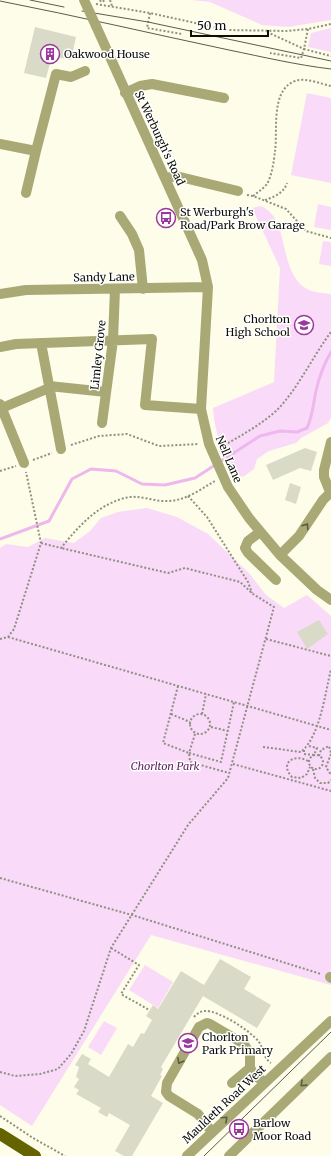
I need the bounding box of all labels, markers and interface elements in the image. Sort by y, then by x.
scale bar [191,12,268,38]
text: 50 m [197,18,226,33]
building icon: Oakwood House [39,43,61,65]
place label: Oakwood House [64,47,150,61]
street label: St Werburgh's Road [132,88,188,188]
place label: St Werburgh's Road/Park Brow Garage [180,205,305,232]
bus stop icon: St Werburgh's Road/Park Brow Garage [155,207,177,229]
street label: Sandy Lane [73,269,135,285]
place label: Chorlton High School [226,312,291,339]
school or university icon: Chorlton High School [293,314,315,336]
street label: Limley Grove [87,319,109,391]
street label: Nell Lane [213,433,245,485]
one-way arrow [301,523,309,530]
park label: Chorlton Park [131,759,199,773]
place label: Chorlton Park Primary [202,1030,274,1057]
school or university icon: Chorlton Park Primary [177,1032,199,1054]
one-way arrow [177,1057,184,1064]
street label: Mauldeth Road West [179,1061,269,1146]
one-way arrow [300,1079,308,1087]
place label: Barlow Moor Road [253,1116,312,1143]
one-way arrow [220,1117,228,1124]
bus stop icon: Barlow Moor Road [228,1118,250,1140]

